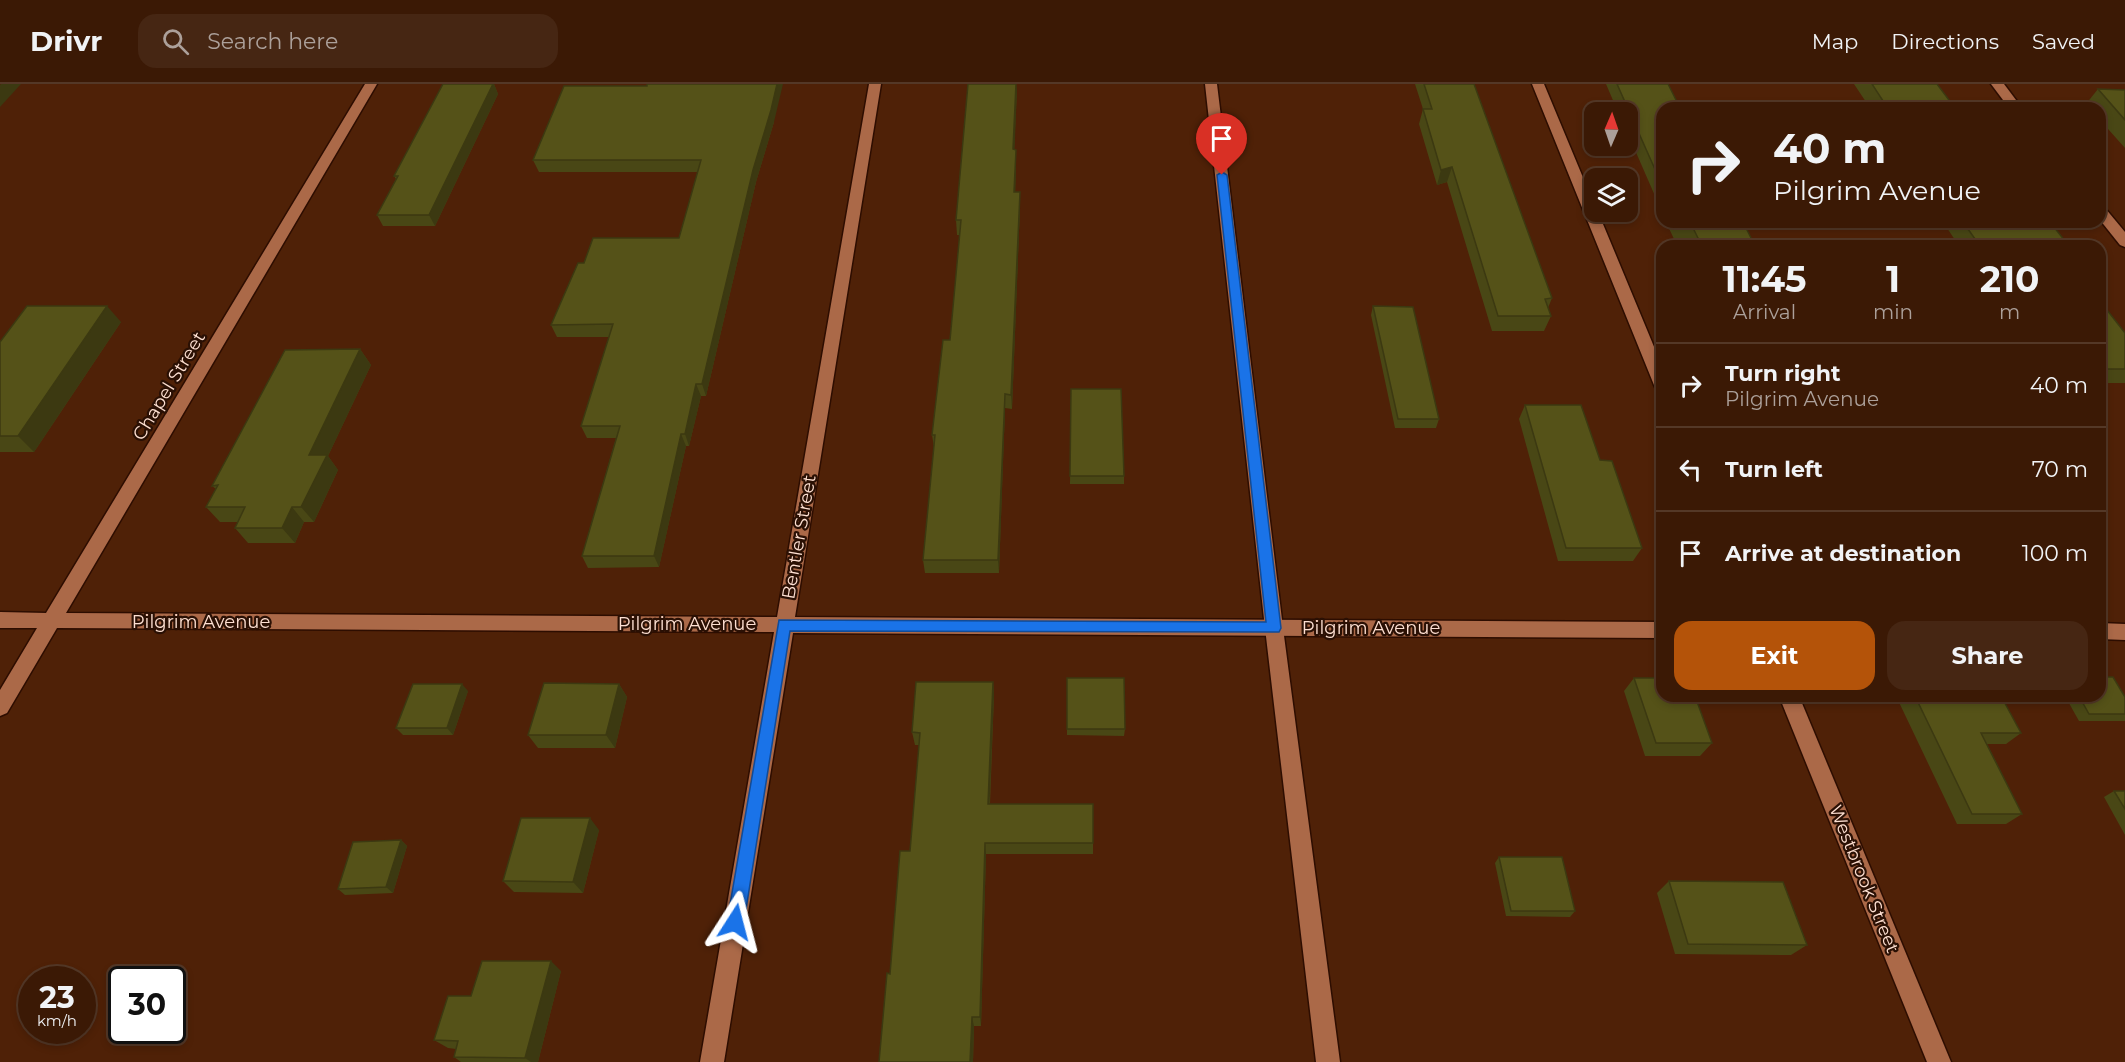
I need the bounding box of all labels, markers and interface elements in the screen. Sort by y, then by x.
search box [138,14,558,68]
text: Drivr [30,24,102,58]
icon: search [159,25,192,58]
text: Search here [207,28,338,55]
text: Map [1812,29,1858,54]
text: Directions [1891,29,1999,54]
text: Saved [2032,29,2095,54]
north arrow [1584,102,1638,156]
map controls [1584,102,1638,222]
pin [1196,113,1247,175]
icon: arrive [1205,122,1238,155]
text: 40 m [1773,122,1886,174]
icon: right [1674,126,1752,204]
button: layers [1584,168,1638,222]
text: Pilgrim Avenue [1773,174,1981,207]
text: 11:45 [1723,257,1806,301]
text: 1 [1886,257,1900,301]
text: 210 [1980,257,2039,301]
text: Arrival [1733,300,1796,324]
text: min [1873,300,1913,324]
text: m [1999,300,2020,324]
street label: Chapel Street [128,328,210,444]
text: Turn right [1725,360,1840,387]
icon: right [1674,369,1707,402]
text: 40 m [2030,372,2088,399]
text: Pilgrim Avenue [1725,387,1879,411]
icon: left [1674,453,1707,486]
text: Turn left [1725,456,1823,483]
text: 70 m [2032,456,2088,483]
street label: Bentler Street [777,473,821,601]
icon: arrive [1674,537,1707,570]
text: Arrive at destination [1725,540,1961,567]
text: 100 m [2022,540,2088,567]
street label: Pilgrim Avenue [132,611,270,633]
street label: Pilgrim Avenue [618,613,756,635]
street label: Pilgrim Avenue [1302,617,1440,639]
button: Exit [1674,621,1875,690]
button: Share [1887,621,2088,690]
street label: Westbrook Street [1824,802,1904,956]
position arrow [703,890,767,954]
speed limit sign: 30 [108,966,186,1044]
text: 23 [39,979,75,1016]
text: km/h [37,1011,77,1030]

